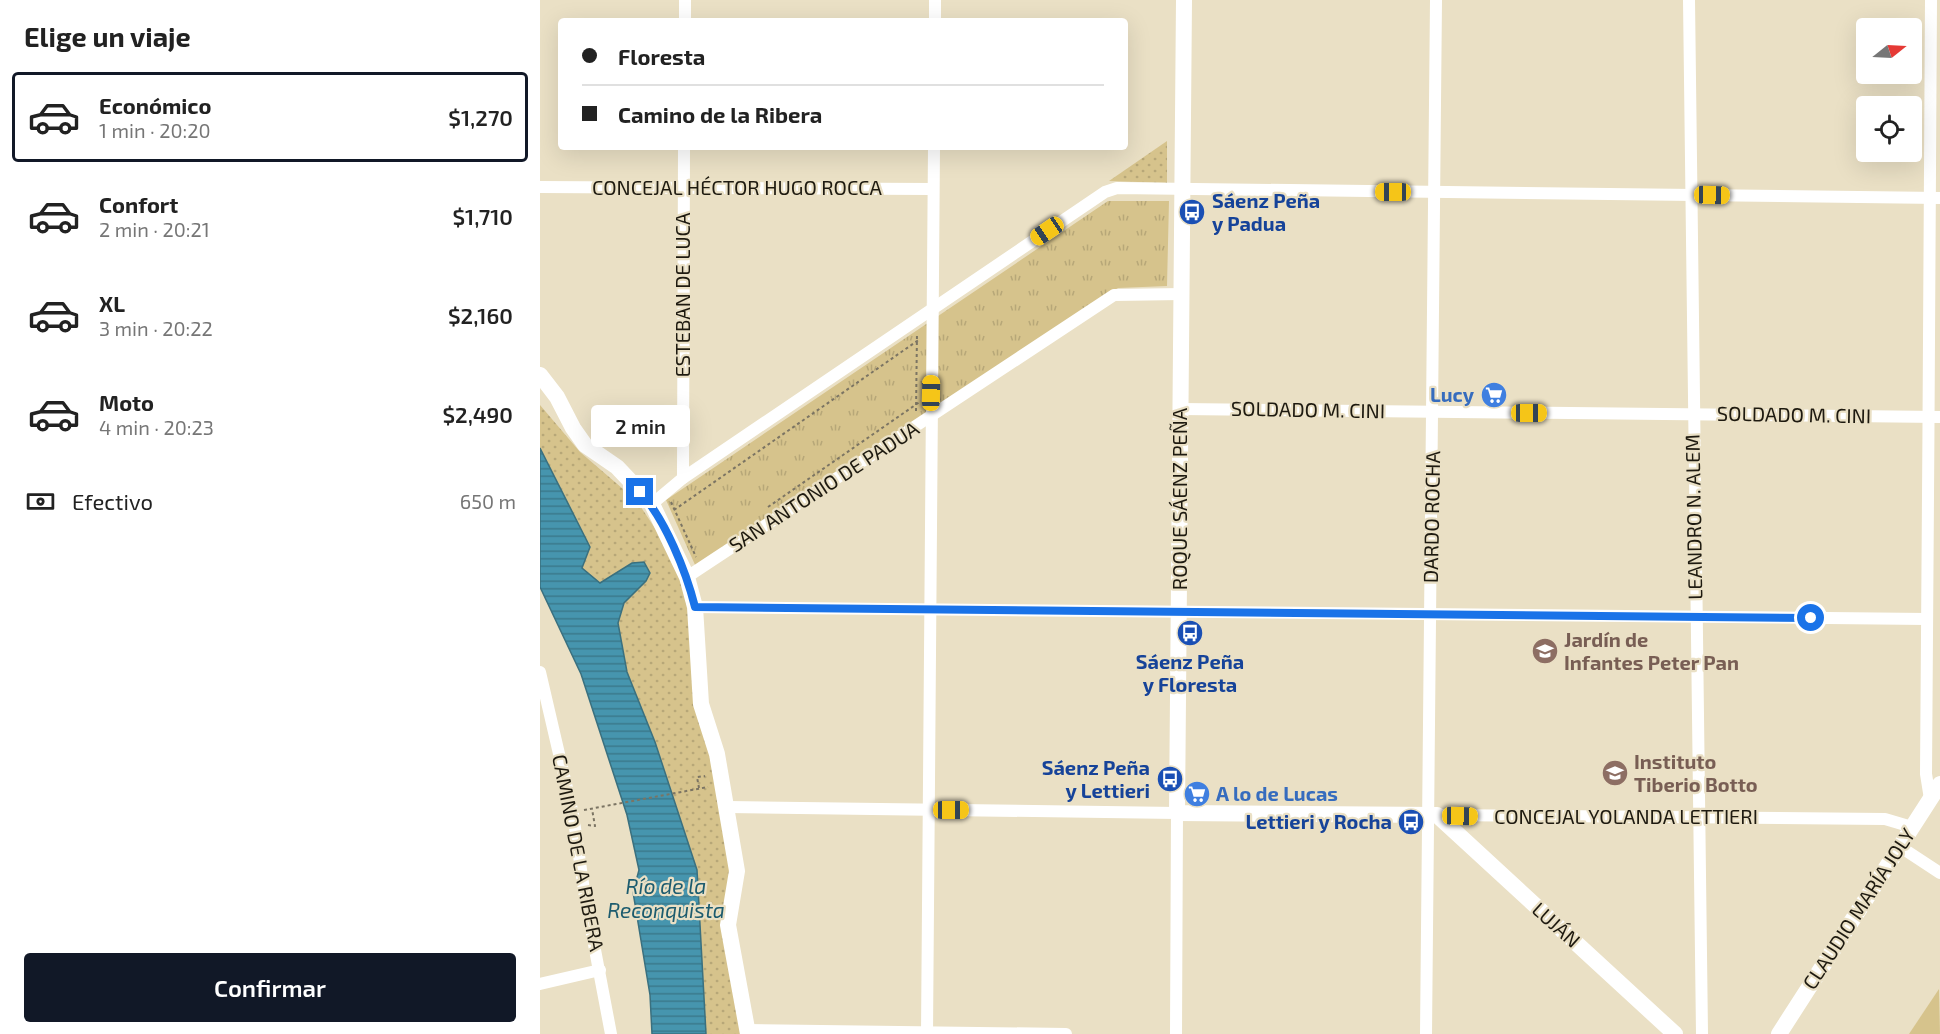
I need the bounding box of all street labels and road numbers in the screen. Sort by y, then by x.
street label: CONCEJAL HÉCTOR HUGO ROCCA [592,175,883,199]
street label: ESTEBAN DE LUCA [670,212,694,377]
street label: SOLDADO M. CINI [1231,396,1385,422]
street label: SOLDADO M. CINI [1717,401,1871,427]
street label: ROQUE SÁENZ PEÑA [1167,407,1191,590]
street label: SAN ANTONIO DE PADUA [724,415,923,557]
street label: LEANDRO N. ALEM [1680,434,1706,600]
street label: DARDO ROCHA [1418,450,1444,583]
street label: CAMINO DE LA RIBERA [548,752,610,954]
street label: CONCEJAL YOLANDA LETTIERI [1494,804,1758,828]
street label: CLAUDIO MARÍA JOLY [1797,823,1920,994]
street label: LUJÁN [1528,897,1586,952]

